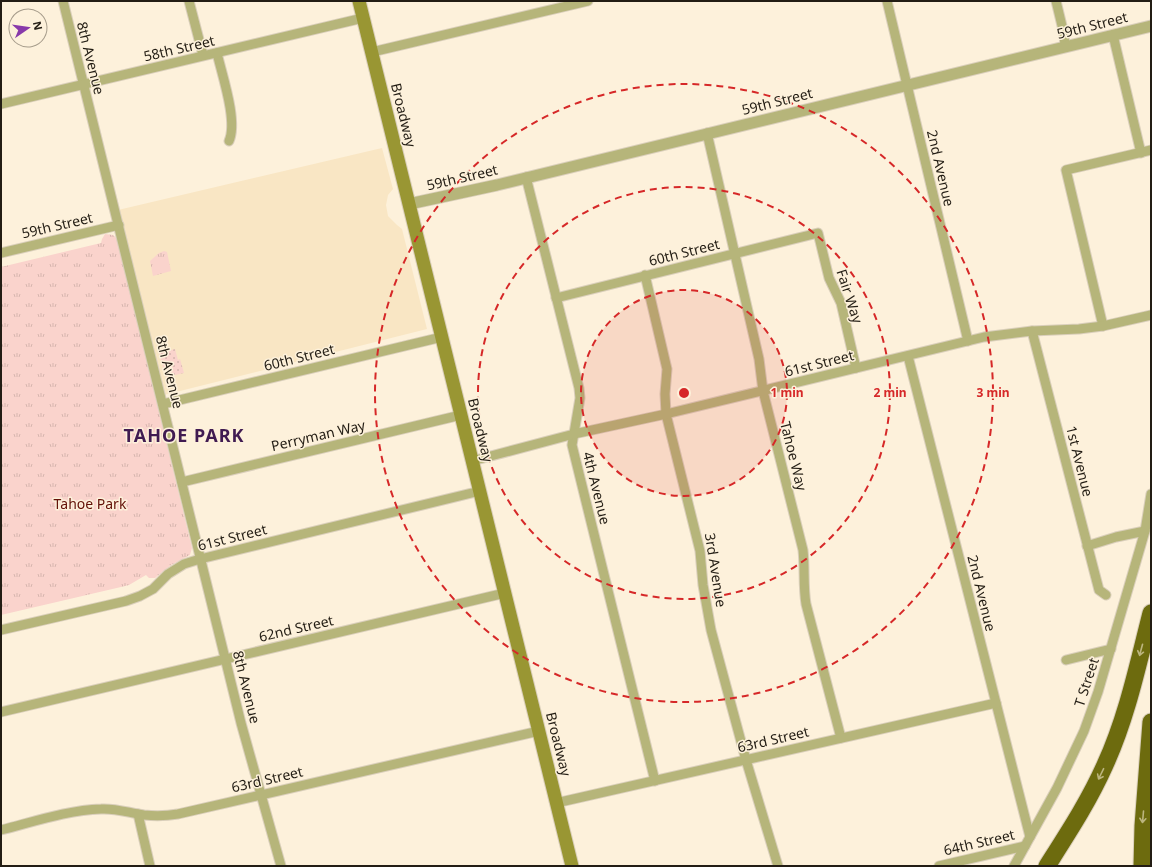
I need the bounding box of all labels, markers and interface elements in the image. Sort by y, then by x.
street label: 59th Street [1055,7,1129,43]
north arrow [8,8,48,48]
text: N [30,20,47,32]
street label: 8th Avenue [73,20,109,97]
street label: 58th Street [142,31,216,65]
street label: Broadway [387,81,421,150]
street label: 59th Street [740,83,814,119]
street label: 2nd Avenue [923,128,959,208]
street label: 59th Street [425,160,499,194]
street label: 59th Street [20,208,94,242]
street label: 60th Street [647,234,721,270]
street label: Fair Way [832,266,868,326]
street label: 8th Avenue [152,334,188,411]
street label: 60th Street [262,339,336,375]
street label: 61st Street [782,345,856,381]
text: 1 min [770,384,804,401]
text: 2 min [873,384,907,401]
text: 3 min [976,384,1010,401]
centre of rings [677,386,691,400]
street label: Broadway [464,396,498,465]
street label: Perryman Way [269,415,368,455]
street label: Tahoe Way [776,419,812,494]
district label: TAHOE PARK [124,423,244,447]
street label: 1st Avenue [1062,423,1098,499]
street label: 4th Avenue [579,450,615,527]
park label: Tahoe Park [54,494,127,513]
street label: 61st Street [195,519,269,555]
street label: 3rd Avenue [701,532,731,609]
street label: 2nd Avenue [963,553,1001,633]
street label: 62nd Street [257,610,335,646]
one-way arrow [1137,644,1144,657]
street label: 8th Avenue [229,649,265,726]
street label: T Street [1069,655,1103,709]
street label: Broadway [542,710,576,779]
street label: 63rd Street [735,722,811,756]
street label: 63rd Street [229,762,305,796]
one-way arrow [1097,767,1104,779]
one-way arrow [1140,810,1147,823]
street label: 64th Street [942,825,1016,859]

